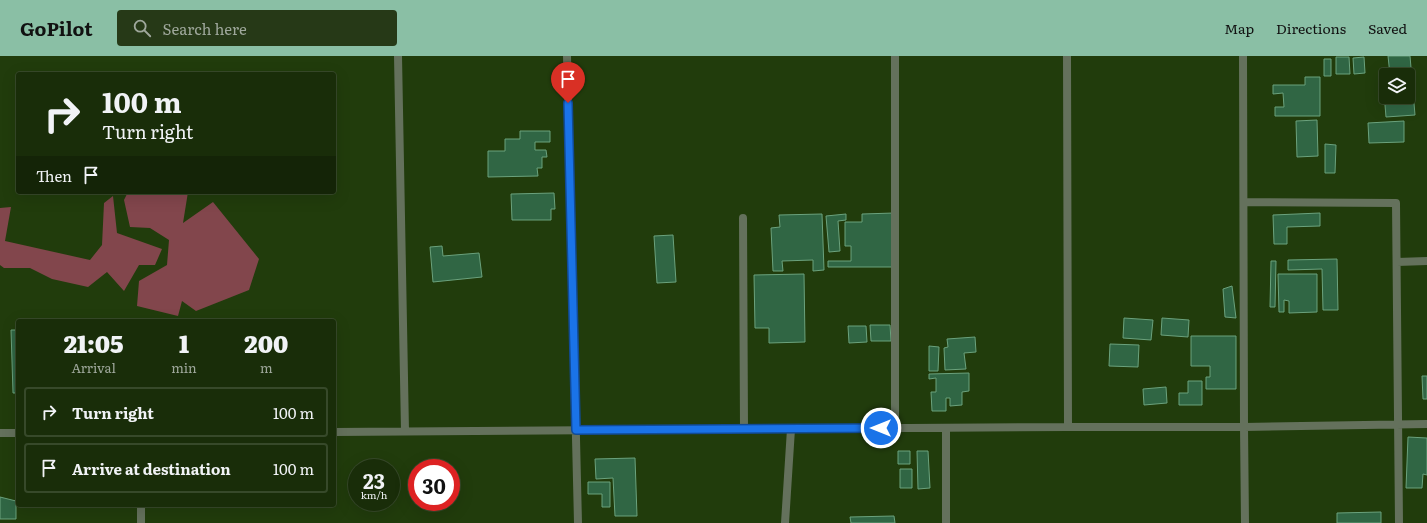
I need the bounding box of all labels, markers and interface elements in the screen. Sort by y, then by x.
search box [117,10,397,46]
text: GoPilot [20,14,93,42]
icon: search [131,17,153,39]
text: Search here [163,17,247,40]
text: Map [1224,18,1254,38]
text: Directions [1276,18,1346,38]
text: Saved [1368,18,1407,38]
pin [551,62,585,103]
icon: arrive [557,68,579,90]
map controls [1379,68,1415,104]
button: layers [1379,68,1415,104]
text: 100 m [102,80,182,122]
icon: right [36,88,88,140]
text: Turn right [102,118,193,145]
text: Then [36,164,72,187]
icon: arrive [80,164,102,186]
text: 21:05 [64,325,124,360]
text: 1 [179,325,189,360]
text: 200 [244,325,288,360]
text: Arrival [71,358,116,377]
text: min [171,358,197,377]
text: m [260,358,273,377]
icon: right [38,401,60,423]
text: Turn right [72,401,154,424]
text: 100 m [273,401,314,424]
position arrow [860,407,902,449]
icon: arrive [38,457,60,479]
text: Arrive at destination [72,457,231,480]
text: 100 m [273,457,314,480]
speed limit sign: 30 [408,459,460,511]
text: 23 [363,465,385,495]
text: km/h [361,487,387,502]

